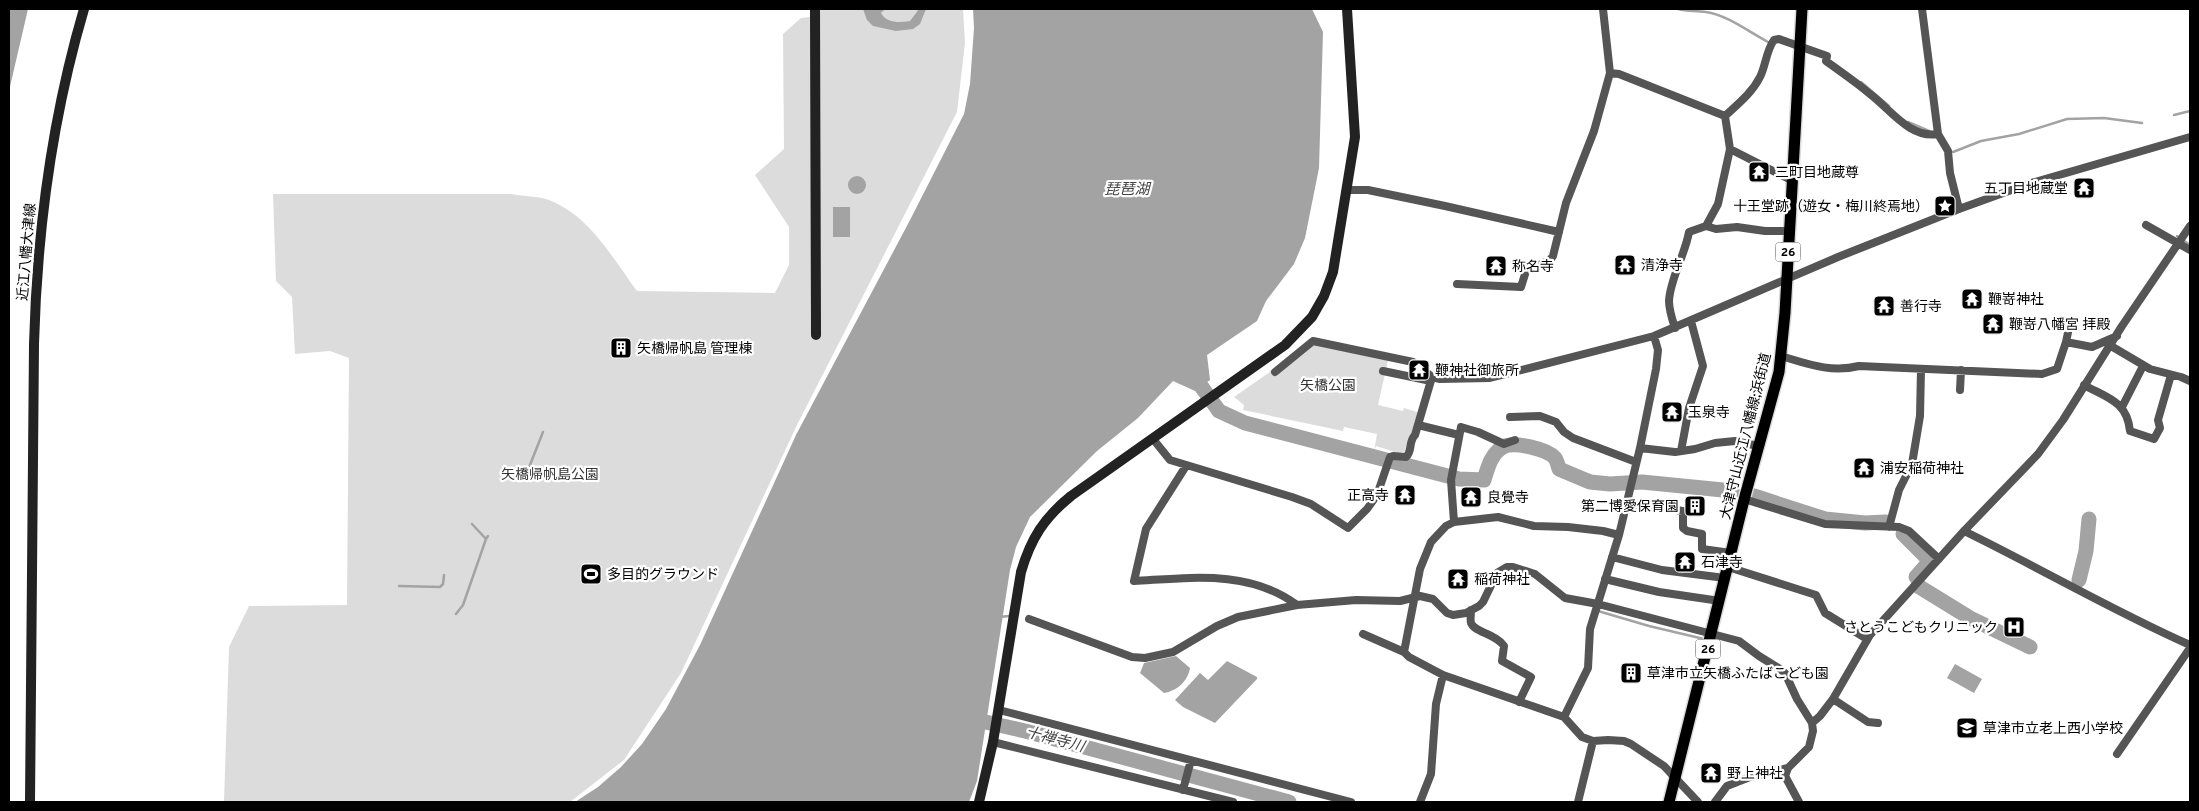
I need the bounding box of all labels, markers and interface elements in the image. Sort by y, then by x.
temple icon: 三町目地蔵尊 [1747,160,1771,184]
place label: 三町目地蔵尊 [1775,165,1859,182]
temple icon: 五丁目地蔵堂 [2072,176,2096,200]
water label: 琵琶湖 [1104,181,1151,200]
place label: 五丁目地蔵堂 [1984,181,2068,198]
place icon: 十王堂跡（遊女・梅川終焉地） [1933,194,1957,218]
place label: 十王堂跡（遊女・梅川終焉地） [1733,198,1929,216]
street label: 近江八幡大津線 [15,203,40,302]
road number: 26 [1776,242,1800,262]
temple icon: 清浄寺 [1613,253,1637,277]
temple icon: 称名寺 [1484,254,1508,278]
place label: 清浄寺 [1641,258,1683,275]
place label: 称名寺 [1512,259,1554,276]
temple icon: 鞭嵜神社 [1960,287,1984,311]
place label: 鞭嵜神社 [1988,292,2044,309]
temple icon: 善行寺 [1872,294,1896,318]
place label: 善行寺 [1900,299,1942,316]
temple icon: 鞭嵜八幡宮 拝殿 [1981,312,2005,336]
place label: 鞭嵜八幡宮 拝殿 [2009,317,2110,334]
building icon: 矢橋帰帆島 管理棟 [609,336,633,360]
place label: 矢橋帰帆島 管理棟 [637,340,752,358]
street label: 大津守山近江八幡線;浜街道 [1718,351,1775,521]
temple icon: 鞭神社御旅所 [1407,358,1431,382]
place label: 鞭神社御旅所 [1435,362,1519,380]
park label: 矢橋公園 [1300,378,1356,395]
temple icon: 玉泉寺 [1660,400,1684,424]
place label: 玉泉寺 [1688,404,1730,422]
temple icon: 浦安稲荷神社 [1852,456,1876,480]
place label: 浦安稲荷神社 [1880,461,1964,478]
park label: 矢橋帰帆島公園 [501,467,599,484]
temple icon: 正高寺 [1393,483,1417,507]
temple icon: 良覺寺 [1459,485,1483,509]
place label: 正高寺 [1347,488,1389,505]
place label: 良覺寺 [1487,490,1529,507]
building icon: 第二博愛保育園 [1683,494,1707,518]
place label: 第二博愛保育園 [1581,498,1679,516]
temple icon: 石津寺 [1673,550,1697,574]
place label: 石津寺 [1701,555,1743,572]
sports icon: 多目的グラウンド [579,562,603,586]
place label: 多目的グラウンド [607,566,719,584]
temple icon: 稲荷神社 [1446,567,1470,591]
place label: 稲荷神社 [1474,572,1530,589]
hospital icon: さとうこどもクリニック [2002,615,2026,639]
place label: さとうこどもクリニック [1844,620,1998,637]
road number: 26 [1696,640,1720,659]
building icon: 草津市立矢橋ふたばこども園 [1619,661,1643,685]
place label: 草津市立矢橋ふたばこども園 [1647,666,1829,683]
school or university icon: 草津市立老上西小学校 [1955,716,1979,740]
place label: 草津市立老上西小学校 [1983,721,2123,738]
water label: 十禅寺川 [1023,724,1088,758]
temple icon: 野上神社 [1699,761,1723,785]
place label: 野上神社 [1727,766,1783,783]

